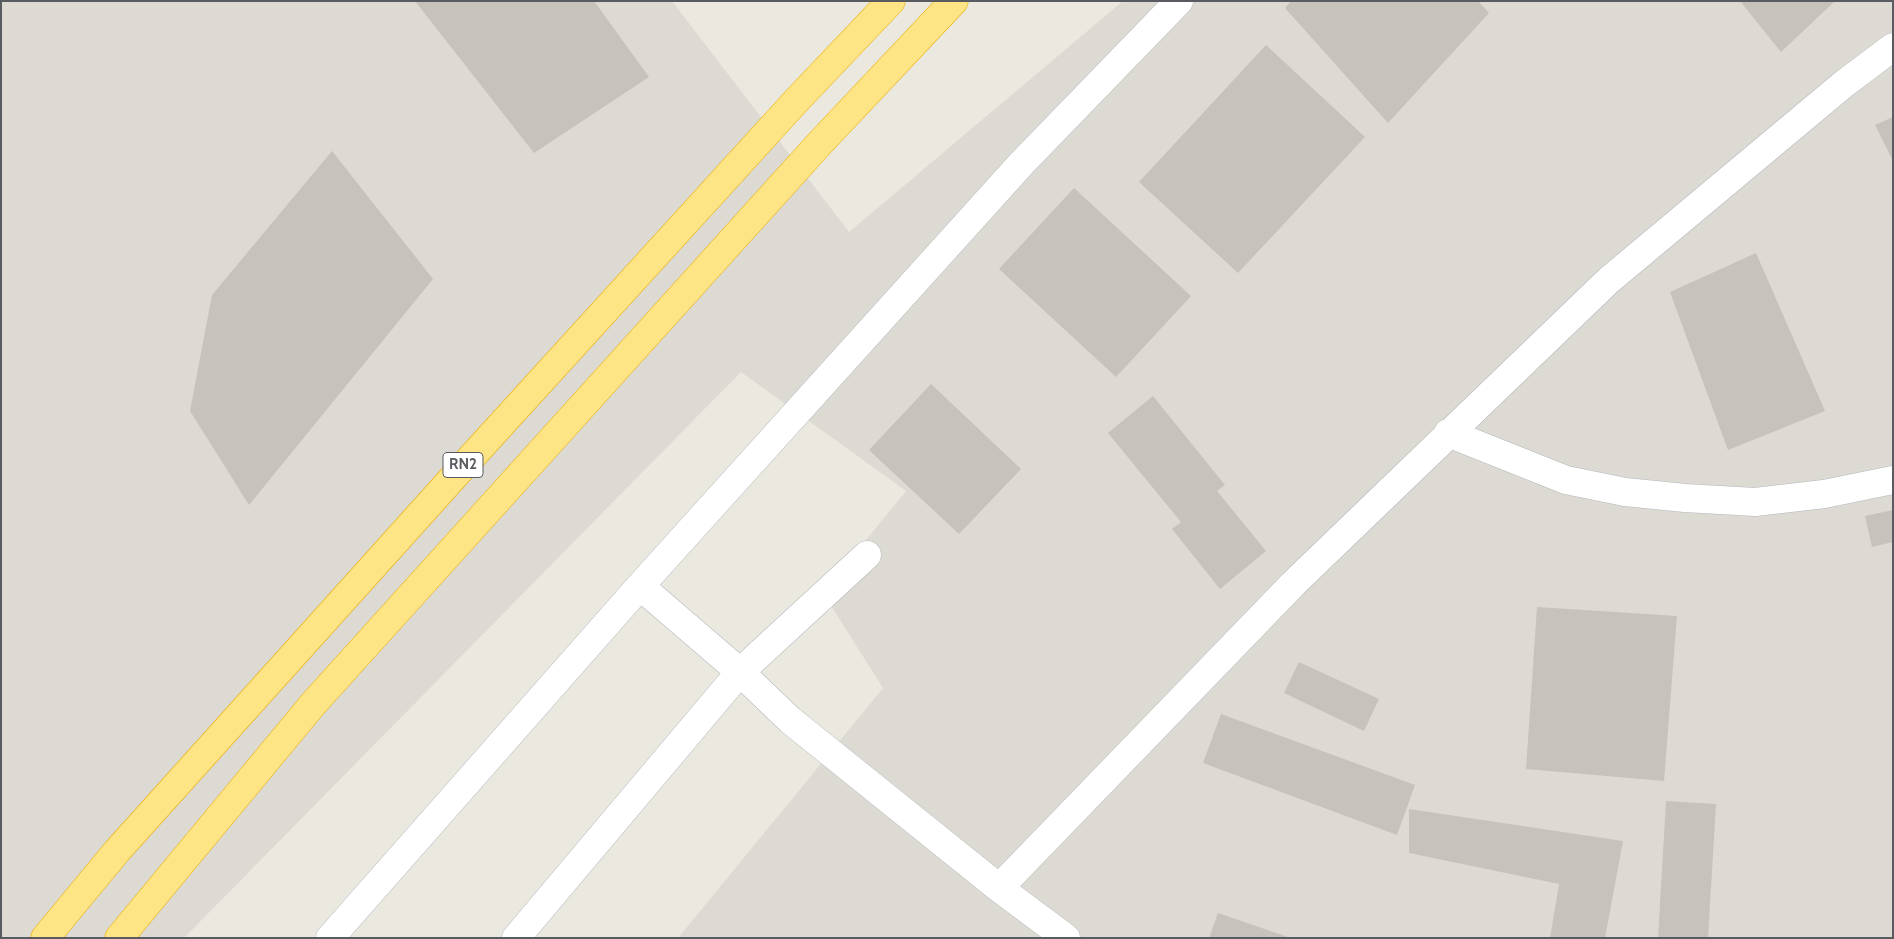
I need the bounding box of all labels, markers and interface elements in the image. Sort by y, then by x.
road number: RN2 [443,452,483,478]

